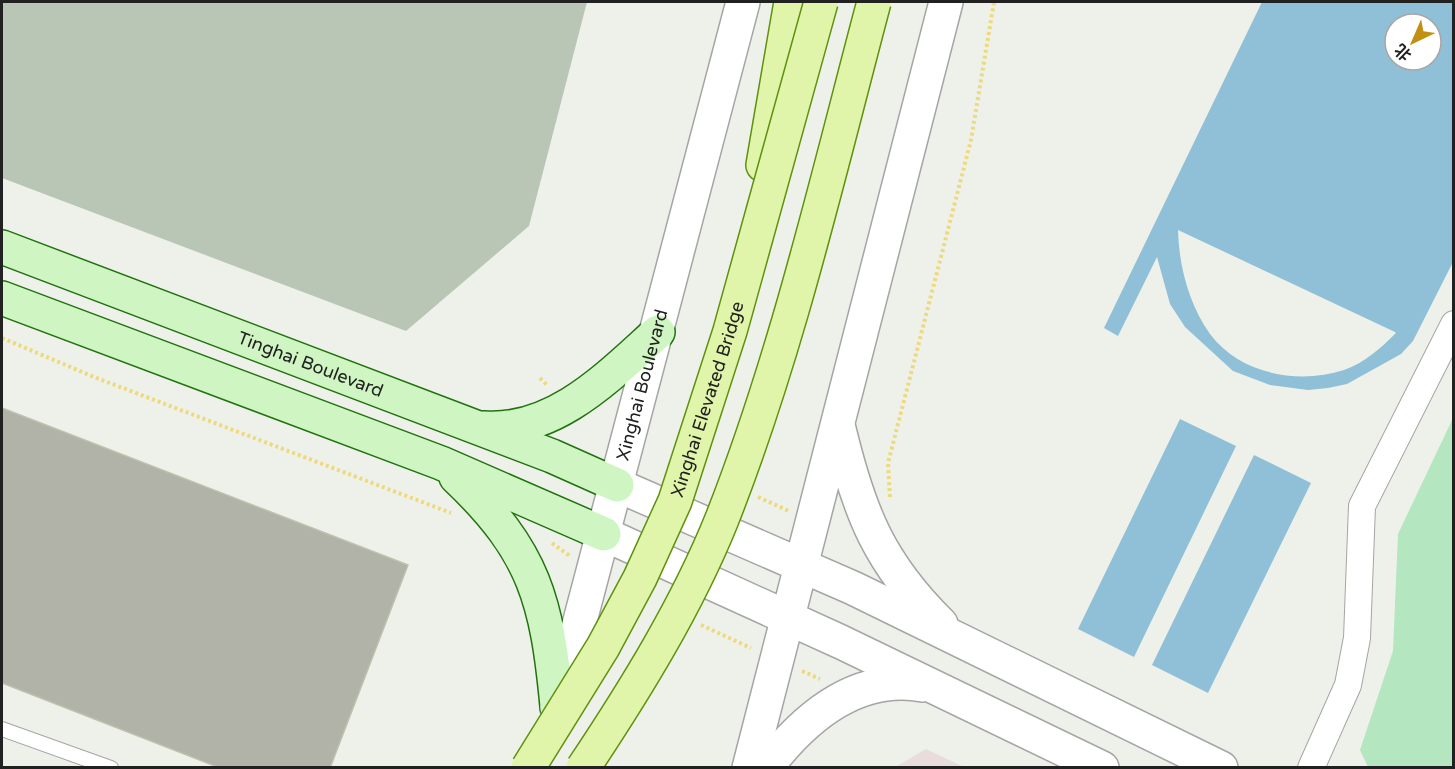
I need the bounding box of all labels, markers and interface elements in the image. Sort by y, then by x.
north arrow [1383,12,1443,72]
text: 北 [1391,39,1416,65]
street label: Xinghai Elevated Bridge [666,299,749,500]
street label: Xinghai Boulevard [612,307,673,463]
street label: Tinghai Boulevard [234,327,387,402]

